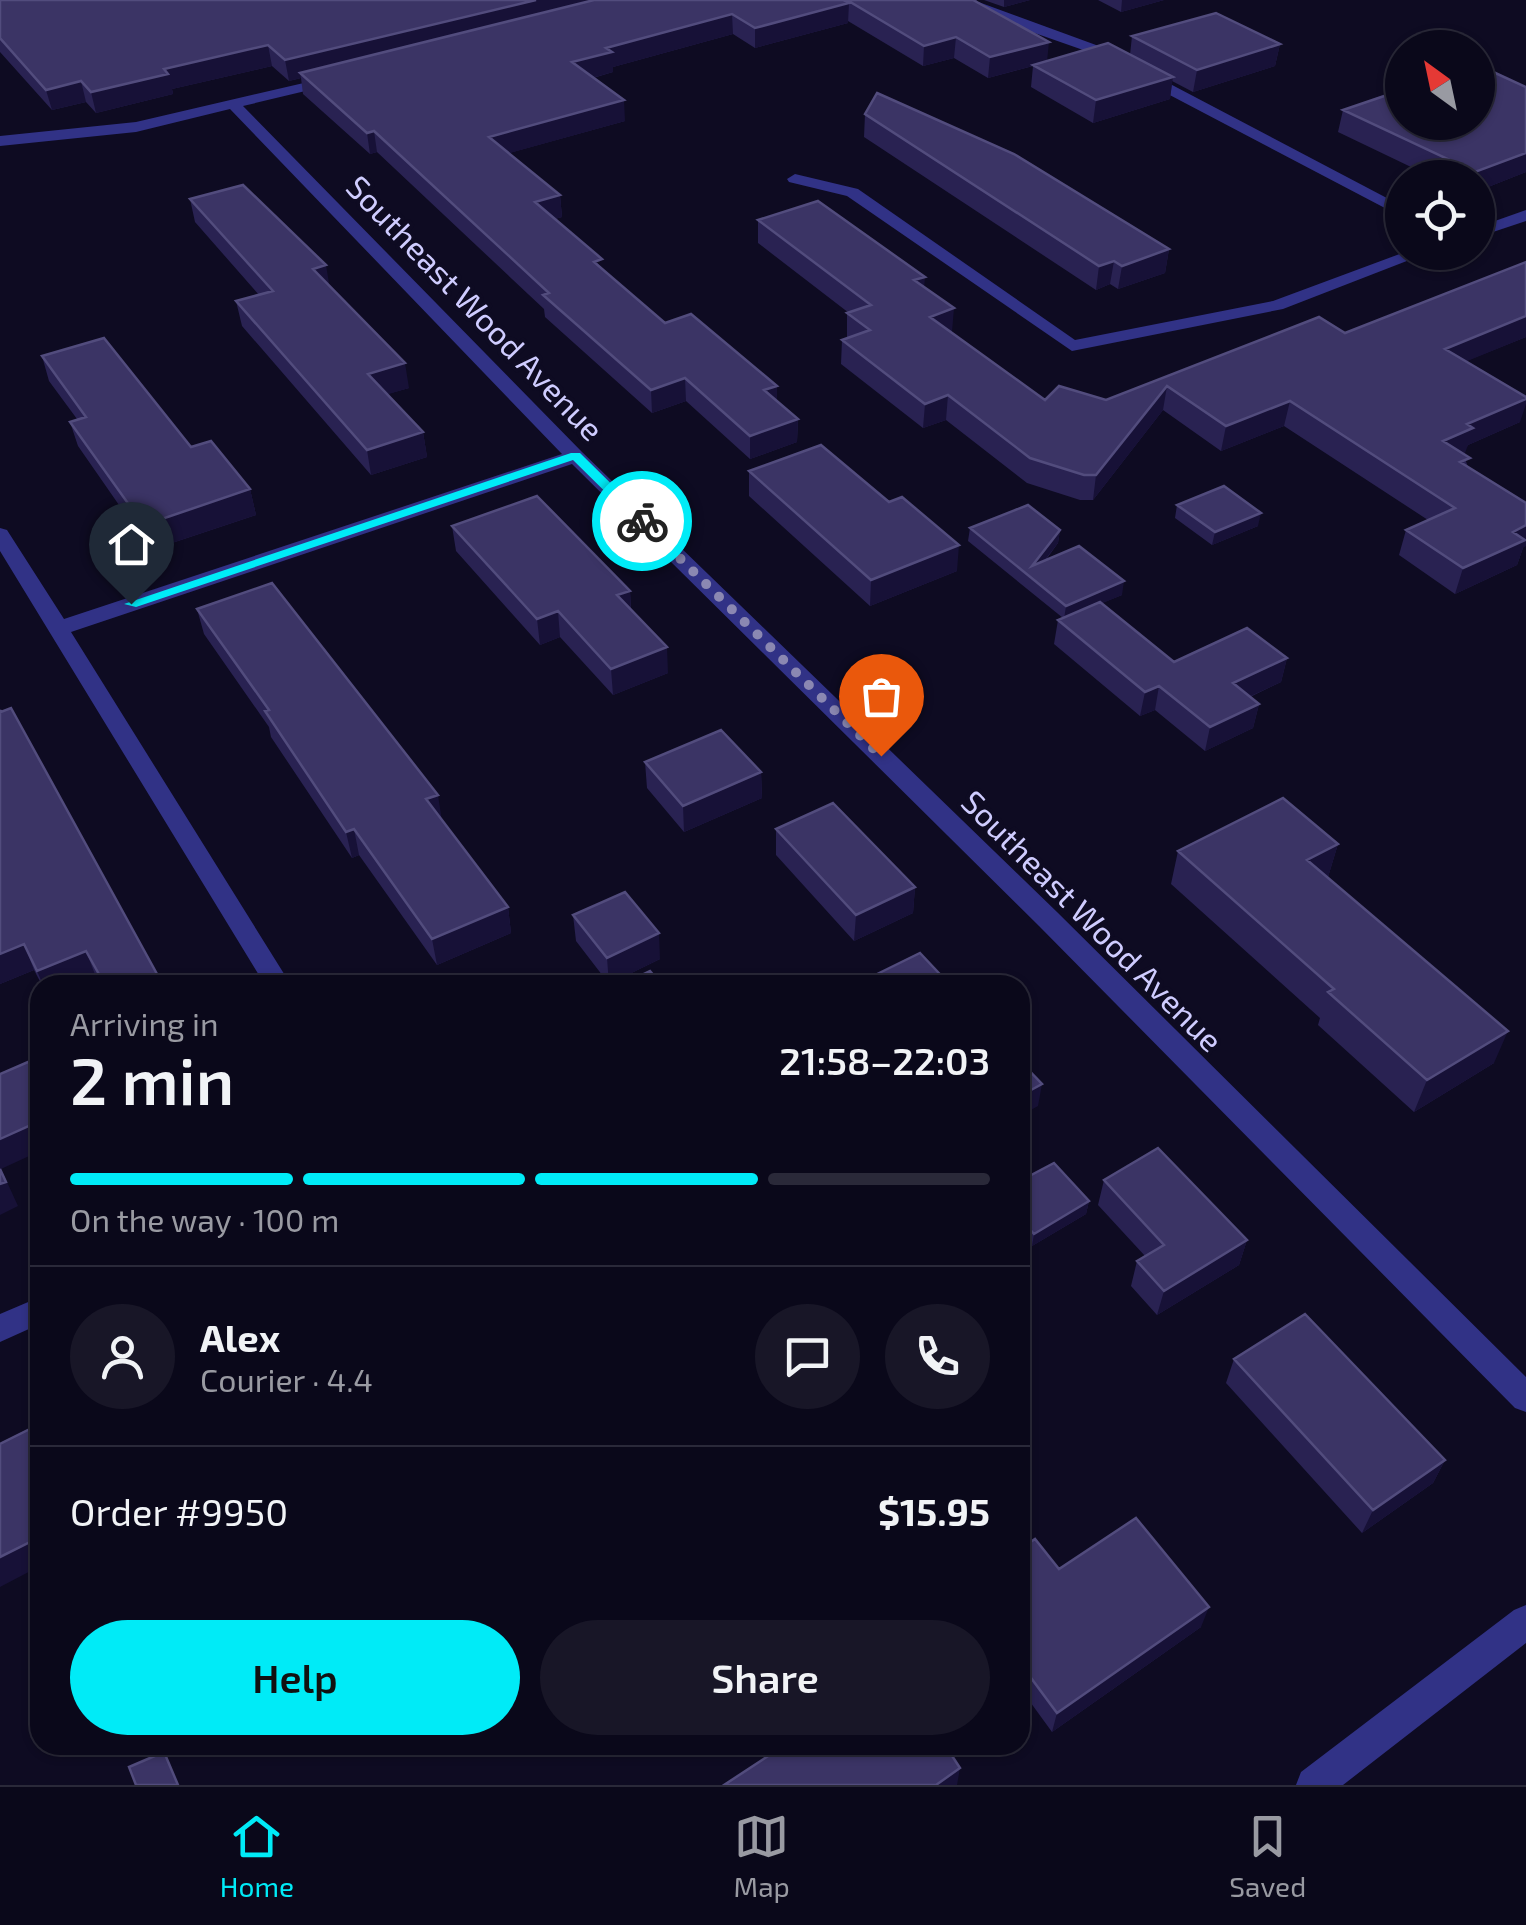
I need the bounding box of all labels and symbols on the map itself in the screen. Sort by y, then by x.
north arrow [1385,30,1495,140]
street label: Southeast Wood Avenue [340,167,612,447]
courier [592,471,692,571]
pin [89,502,174,605]
pin [839,654,924,757]
street label: Southeast Wood Avenue [955,782,1231,1058]

